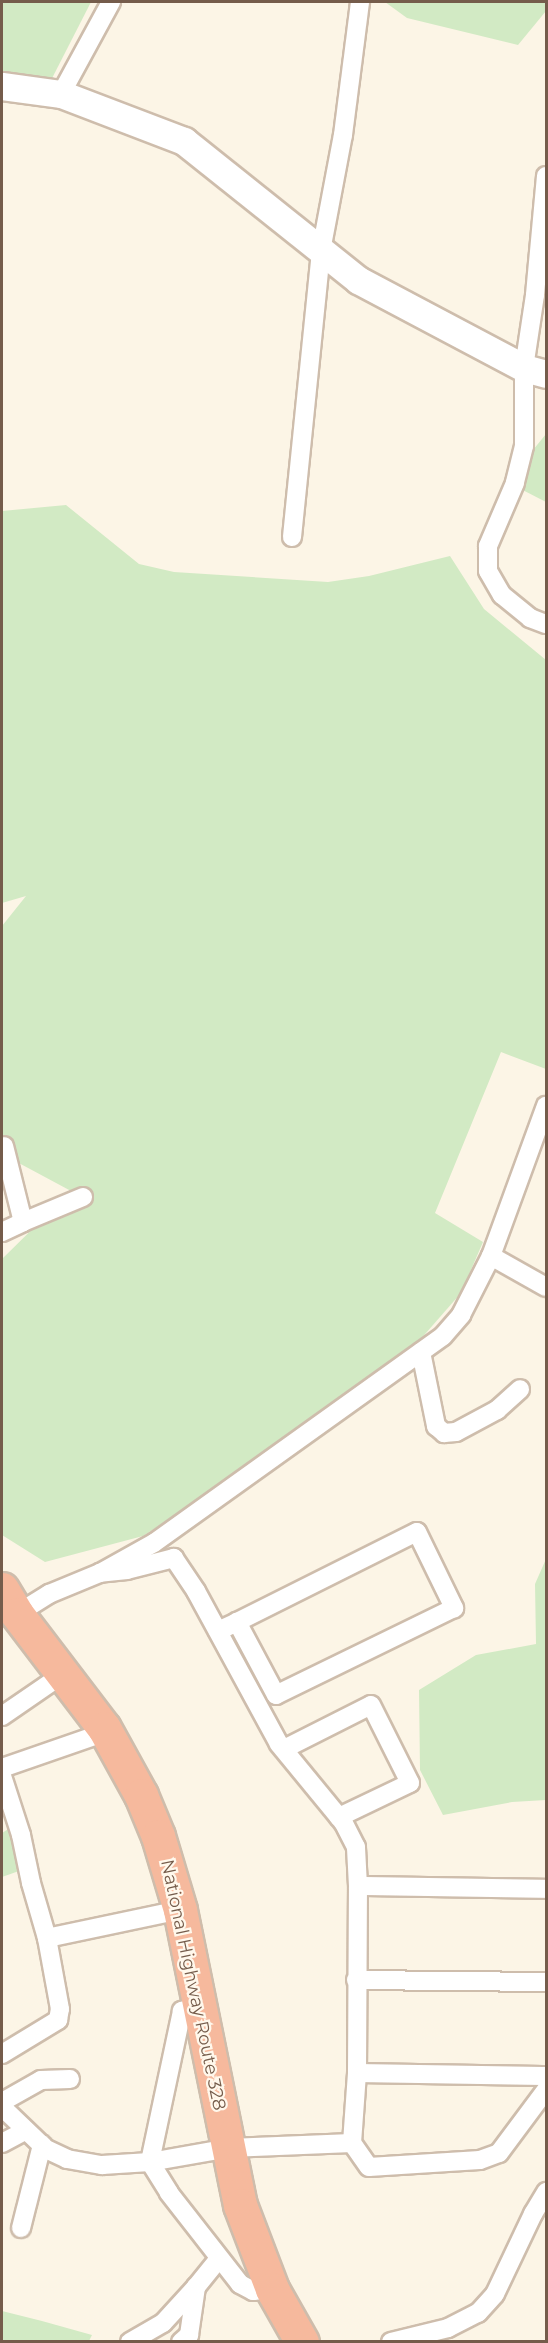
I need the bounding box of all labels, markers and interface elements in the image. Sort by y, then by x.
street label: National Highway Route 328 [156,1858,230,2112]

